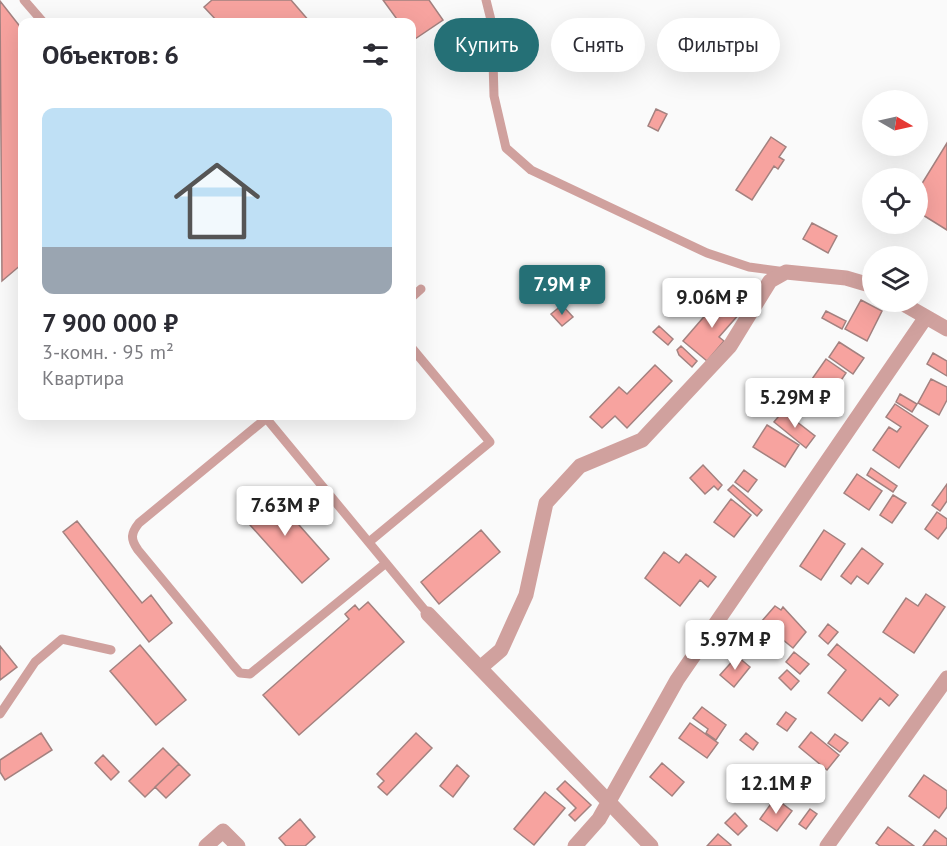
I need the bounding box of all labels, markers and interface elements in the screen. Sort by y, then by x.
chip: Купить [434,18,539,72]
chip: Снять [551,18,645,72]
chip: Фильтры [657,18,780,72]
text: Объектов: 6 [42,38,179,71]
icon: filters [359,38,392,71]
north arrow [862,90,928,156]
map controls [862,90,928,312]
icon: home [163,147,271,255]
button: locate [862,168,928,234]
button: layers [862,246,928,312]
pin: 7.9M ₽ [513,265,611,316]
text: 7.9M ₽ [533,271,591,297]
pin: 9.06M ₽ [657,278,767,329]
text: 9.06M ₽ [676,284,748,310]
text: 7 900 000 ₽ [42,306,178,339]
text: 3-комн. · 95 m² [42,339,174,365]
text: Квартира [42,365,124,391]
pin: 5.29M ₽ [740,378,850,429]
text: 5.29M ₽ [759,384,831,410]
pin: 7.63M ₽ [230,486,340,537]
text: 7.63M ₽ [251,492,319,518]
pin: 5.97M ₽ [680,620,790,671]
text: 5.97M ₽ [699,626,771,652]
pin: 12.1M ₽ [721,764,831,815]
text: 12.1M ₽ [740,770,812,796]

